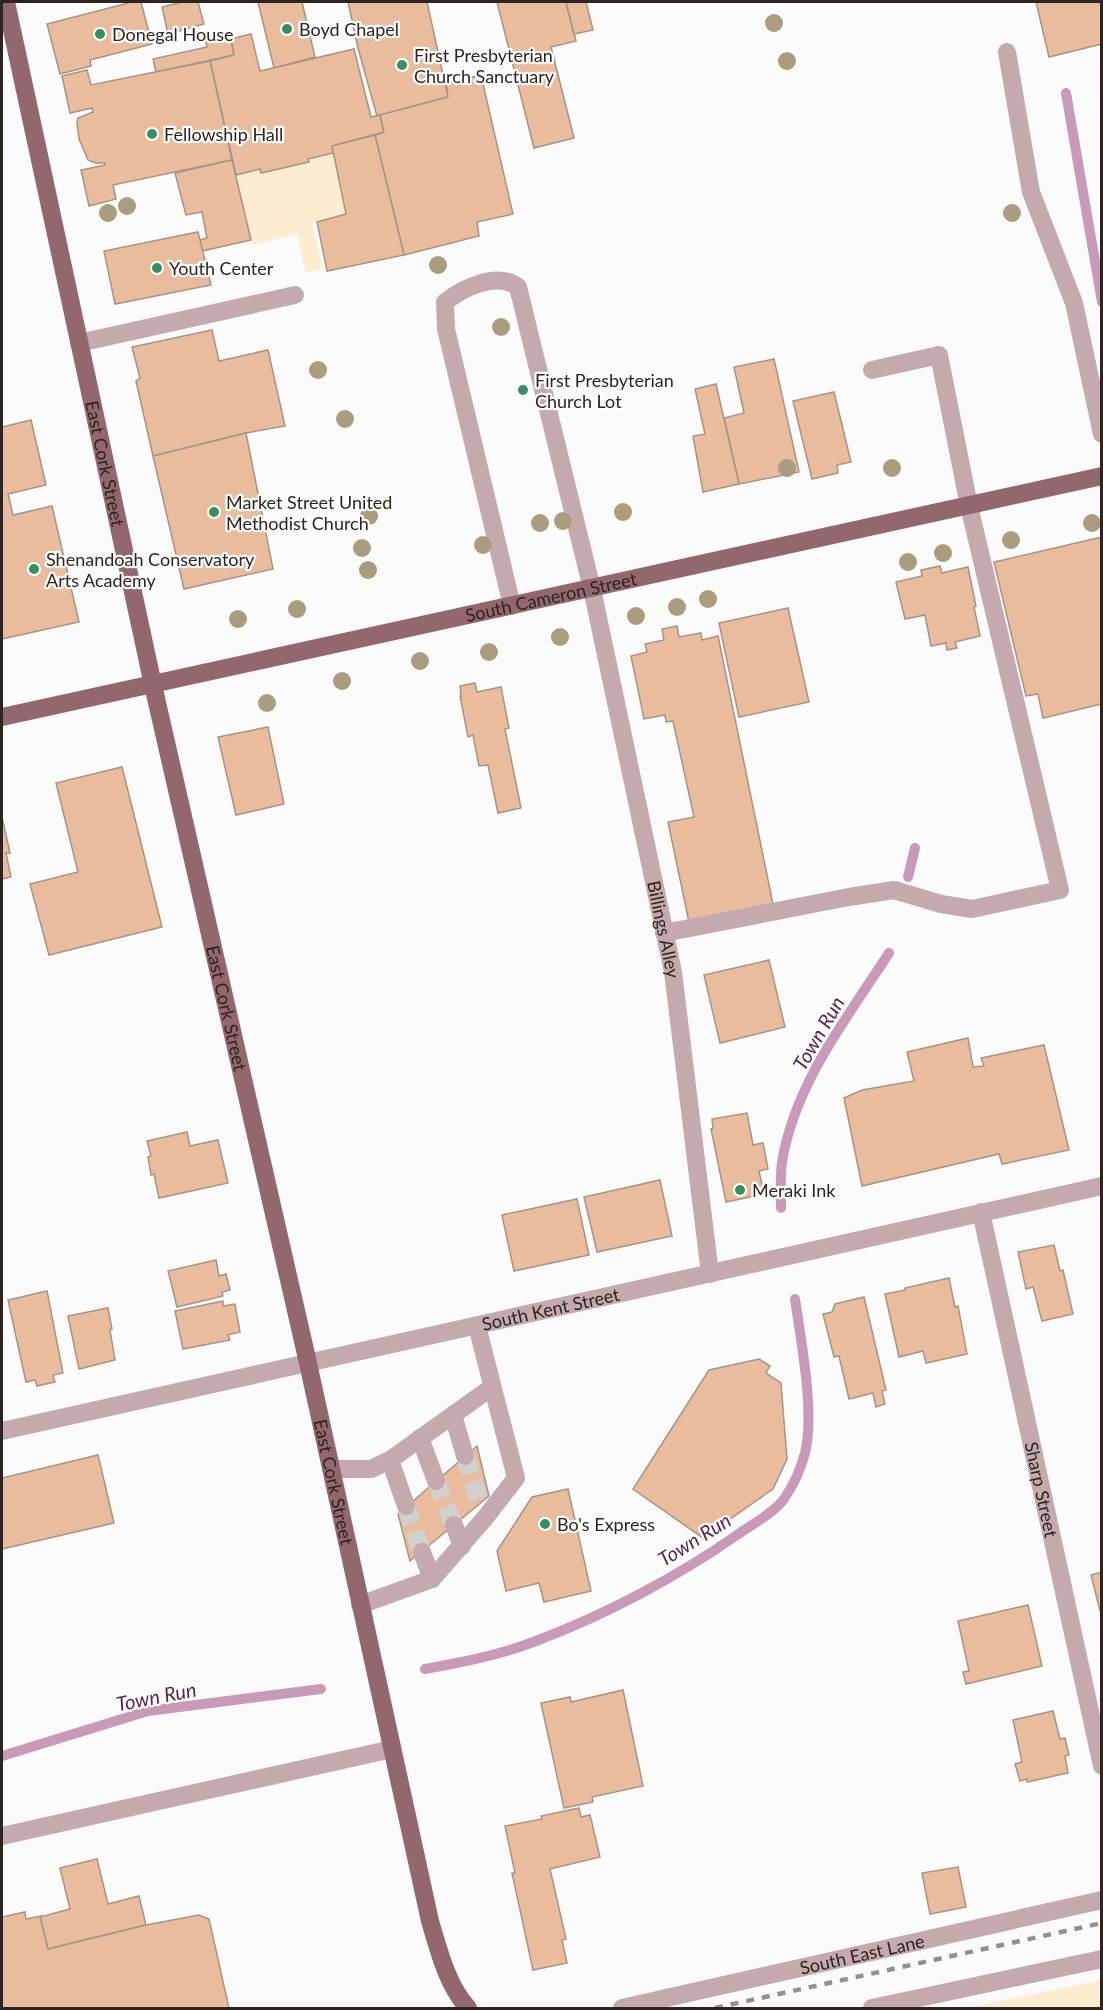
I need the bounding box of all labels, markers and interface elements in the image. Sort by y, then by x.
place label: Boyd Chapel [299,18,399,40]
marker: Boyd Chapel [280,22,294,36]
place label: Donegal House [112,23,233,45]
marker: Donegal House [93,27,107,41]
place label: First Presbyterian Church Sanctuary [414,44,555,87]
marker: First Presbyterian Church Sanctuary [395,58,409,72]
place label: Fellowship Hall [164,123,283,145]
marker: Fellowship Hall [145,127,159,141]
place label: Youth Center [169,257,274,279]
marker: Youth Center [150,261,164,275]
place label: First Presbyterian Church Lot [535,369,674,412]
marker: First Presbyterian Church Lot [516,383,530,397]
street label: East Cork Street [81,399,130,529]
place label: Market Street United Methodist Church [226,491,392,534]
marker: Market Street United Methodist Church [207,505,221,519]
place label: Shenandoah Conservatory Arts Academy [46,548,255,591]
marker: Shenandoah Conservatory Arts Academy [27,562,41,576]
street label: South Cameron Street [463,567,639,626]
street label: Billings Alley [643,879,685,980]
street label: East Cork Street [202,943,252,1073]
water label: Town Run [787,992,849,1074]
place label: Meraki Ink [752,1179,836,1201]
marker: Meraki Ink [733,1183,747,1197]
street label: South Kent Street [480,1283,622,1335]
street label: East Cork Street [310,1417,359,1547]
street label: Sharp Street [1020,1440,1063,1540]
water label: Town Run [653,1507,735,1571]
place label: Bo's Express [557,1513,655,1535]
marker: Bo's Express [538,1517,552,1531]
water label: Town Run [114,1676,198,1716]
street label: South East Lane [798,1929,926,1979]

